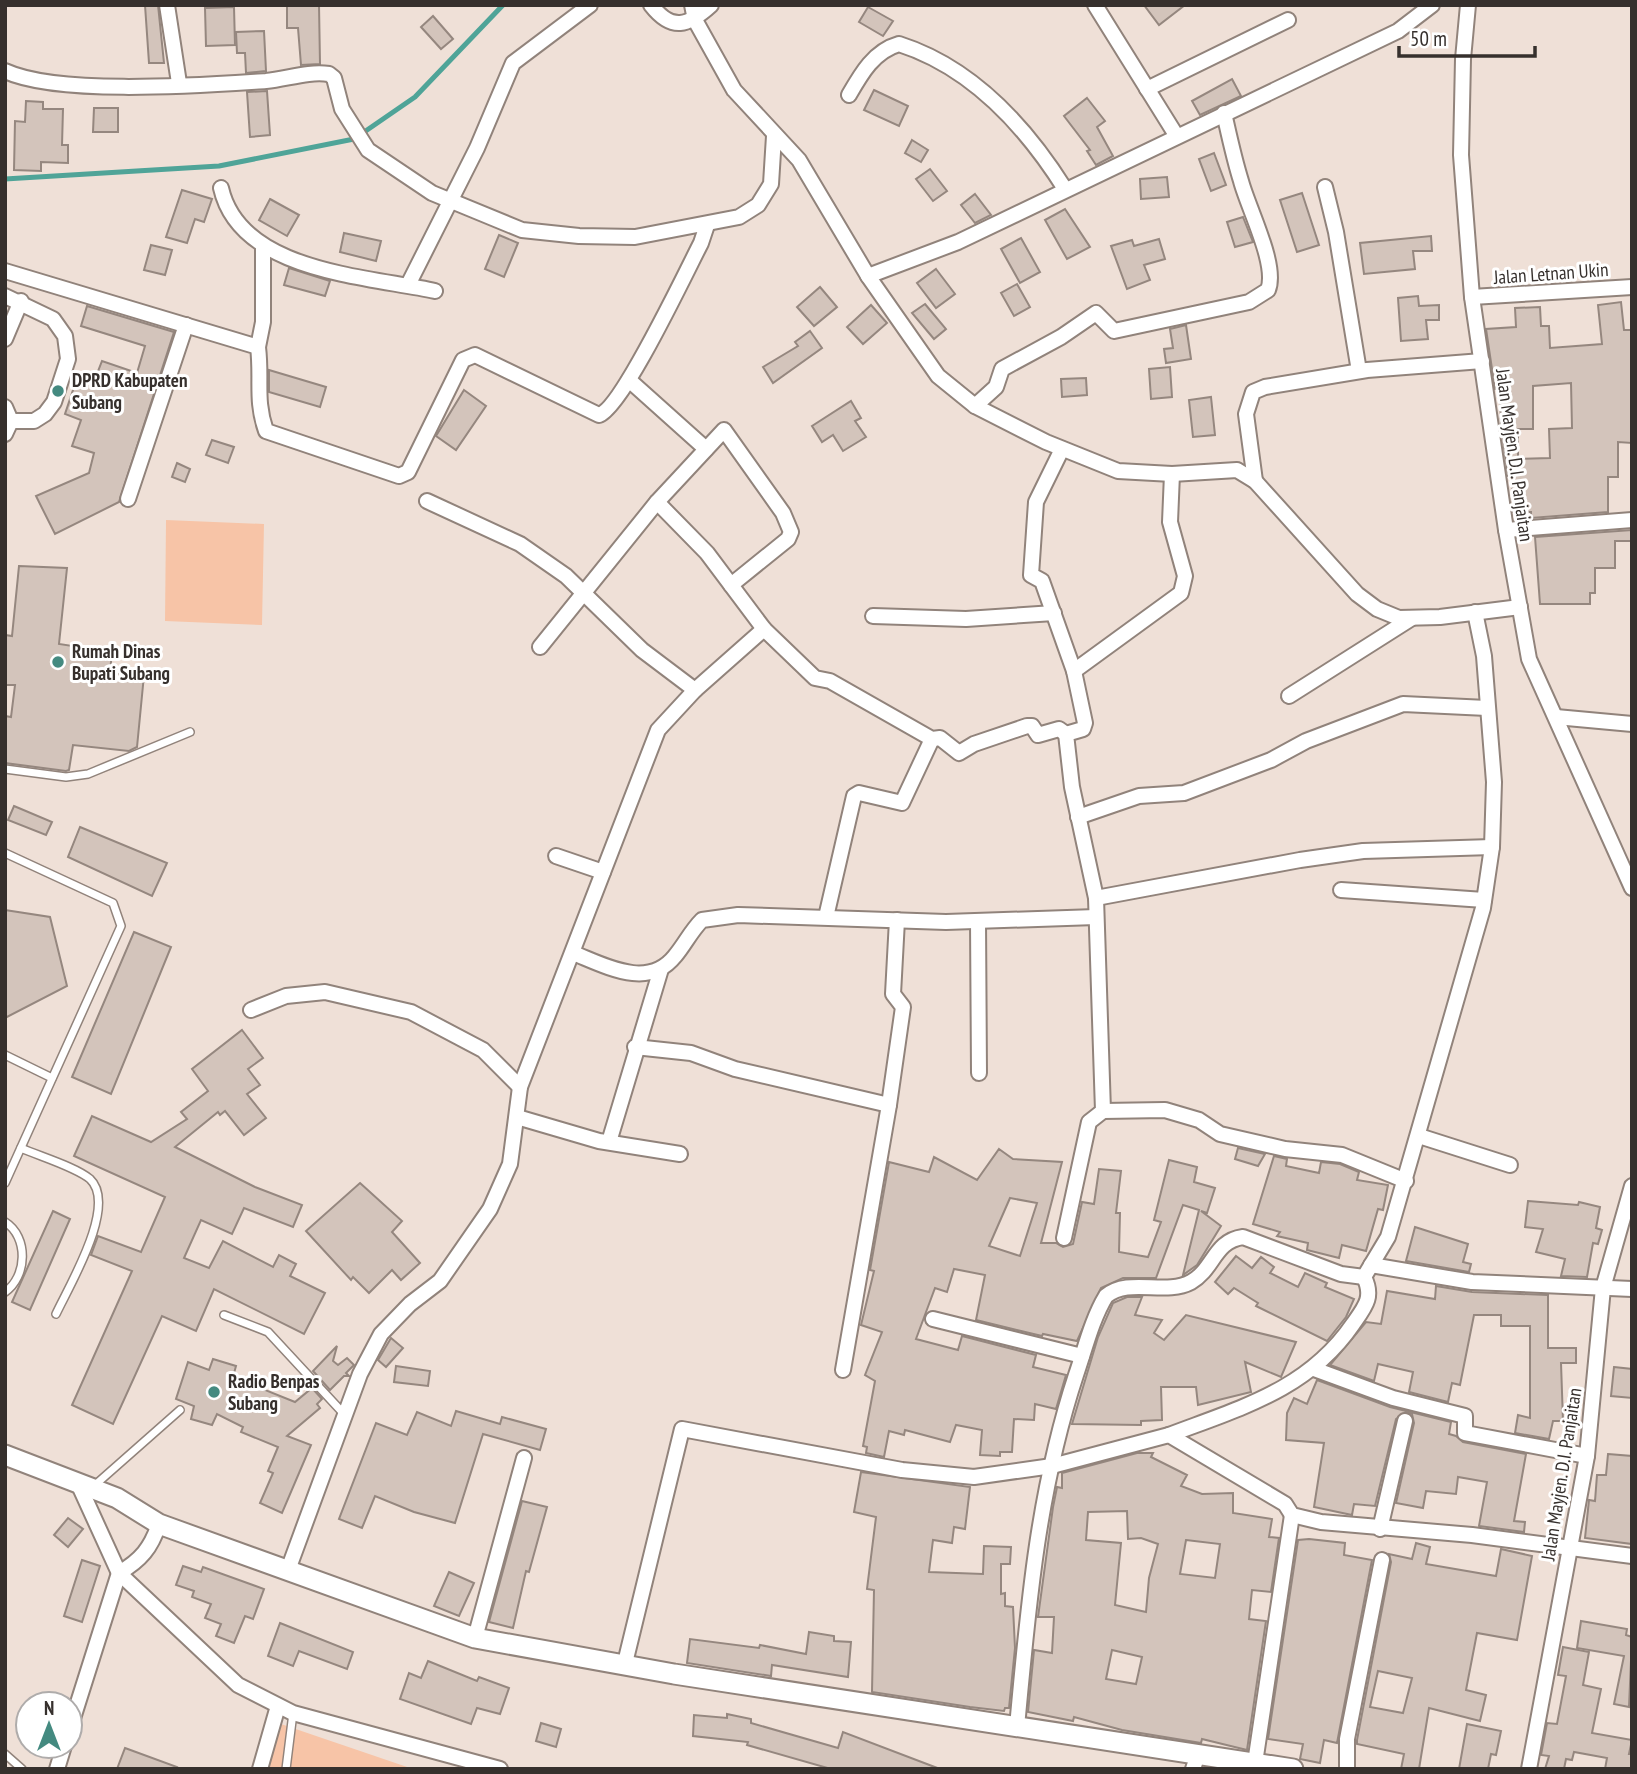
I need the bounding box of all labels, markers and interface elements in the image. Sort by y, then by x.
scale bar [1399,14,1536,58]
text: 50 m [1410,25,1447,52]
street label: Jalan Letnan Ukin [1492,257,1609,289]
street label: Jalan Mayjen. D.I. Panjaitan [1491,366,1539,543]
place label: DPRD Kabupaten Subang [72,368,187,414]
marker: DPRD Kabupaten Subang [50,383,66,399]
place label: Rumah Dinas Bupati Subang [72,639,170,685]
marker: Rumah Dinas Bupati Subang [50,654,66,670]
place label: Radio Benpas Subang [228,1369,320,1415]
marker: Radio Benpas Subang [206,1384,222,1400]
street label: Jalan Mayjen. D.I. Panjaitan [1535,1386,1586,1563]
north arrow [14,1690,84,1760]
text: N [44,1696,54,1720]

